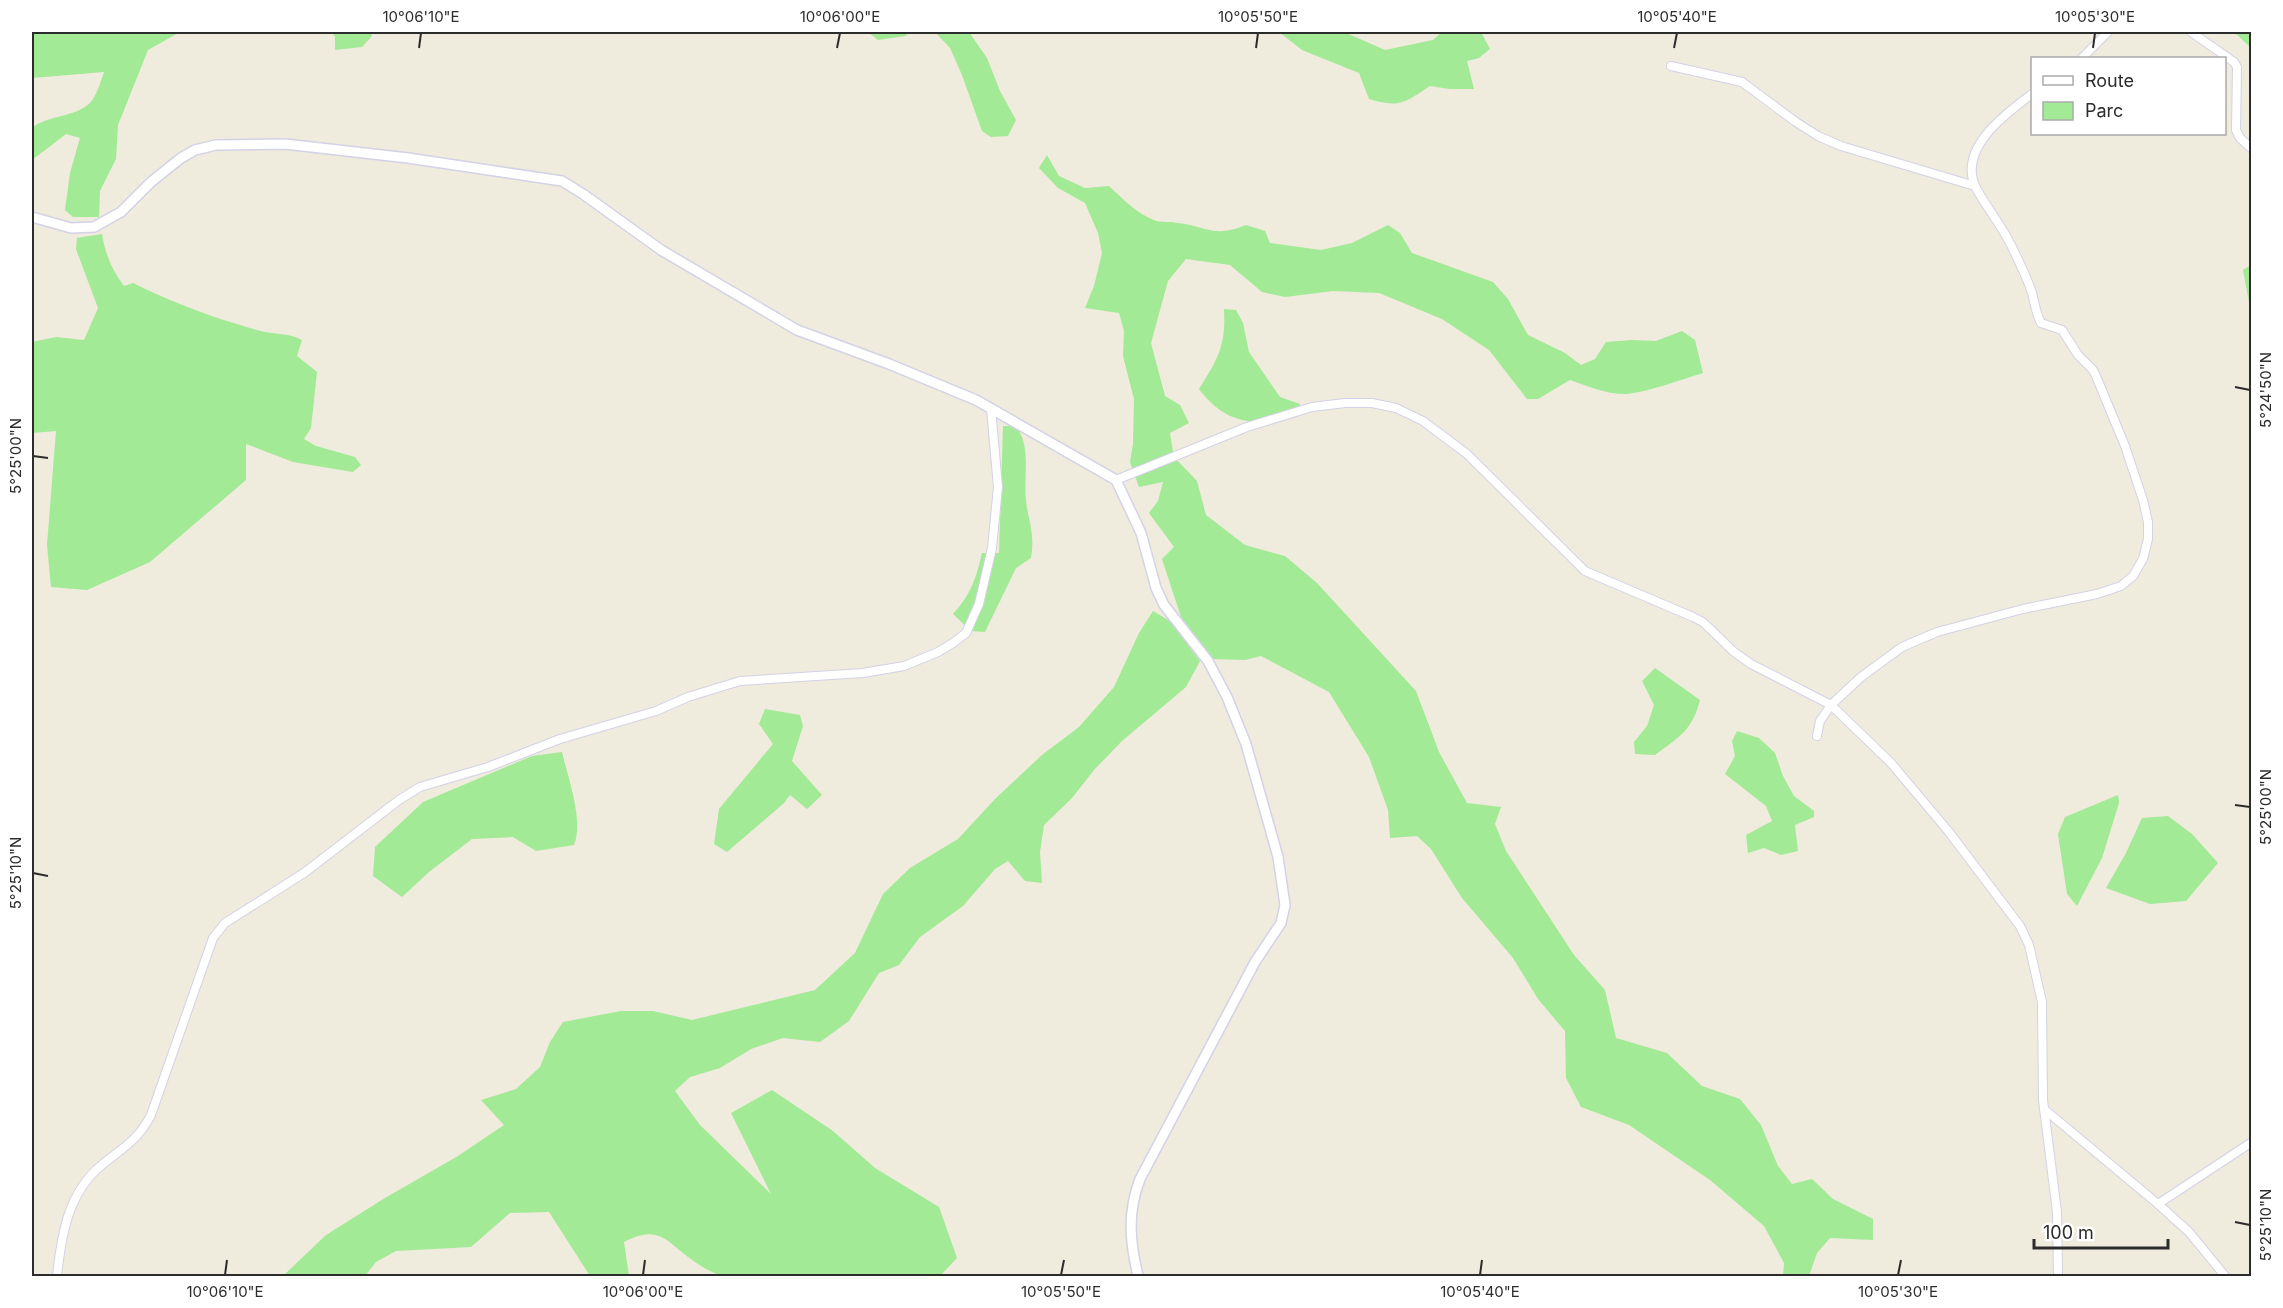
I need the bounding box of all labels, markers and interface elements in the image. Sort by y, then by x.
text: 10°06'10"E [382,7,460,26]
text: 10°06'00"E [800,7,880,26]
text: 10°05'50"E [1218,7,1298,26]
text: 10°05'40"E [1637,7,1717,26]
text: 10°05'30"E [2055,7,2135,26]
legend [2031,57,2226,135]
text: Route [2085,70,2134,91]
text: Parc [2085,100,2123,121]
text: 5°24'50"N [2256,352,2275,428]
text: 5°25'00"N [6,418,25,494]
text: 5°25'00"N [2256,769,2275,845]
text: 5°25'10"N [6,837,25,909]
text: 5°25'10"N [2256,1189,2275,1261]
scale bar [2034,1212,2168,1250]
text: 100 m [2043,1222,2094,1243]
text: 10°06'10"E [186,1282,264,1301]
text: 10°06'00"E [603,1282,683,1301]
text: 10°05'50"E [1021,1282,1101,1301]
text: 10°05'40"E [1440,1282,1520,1301]
text: 10°05'30"E [1858,1282,1938,1301]

